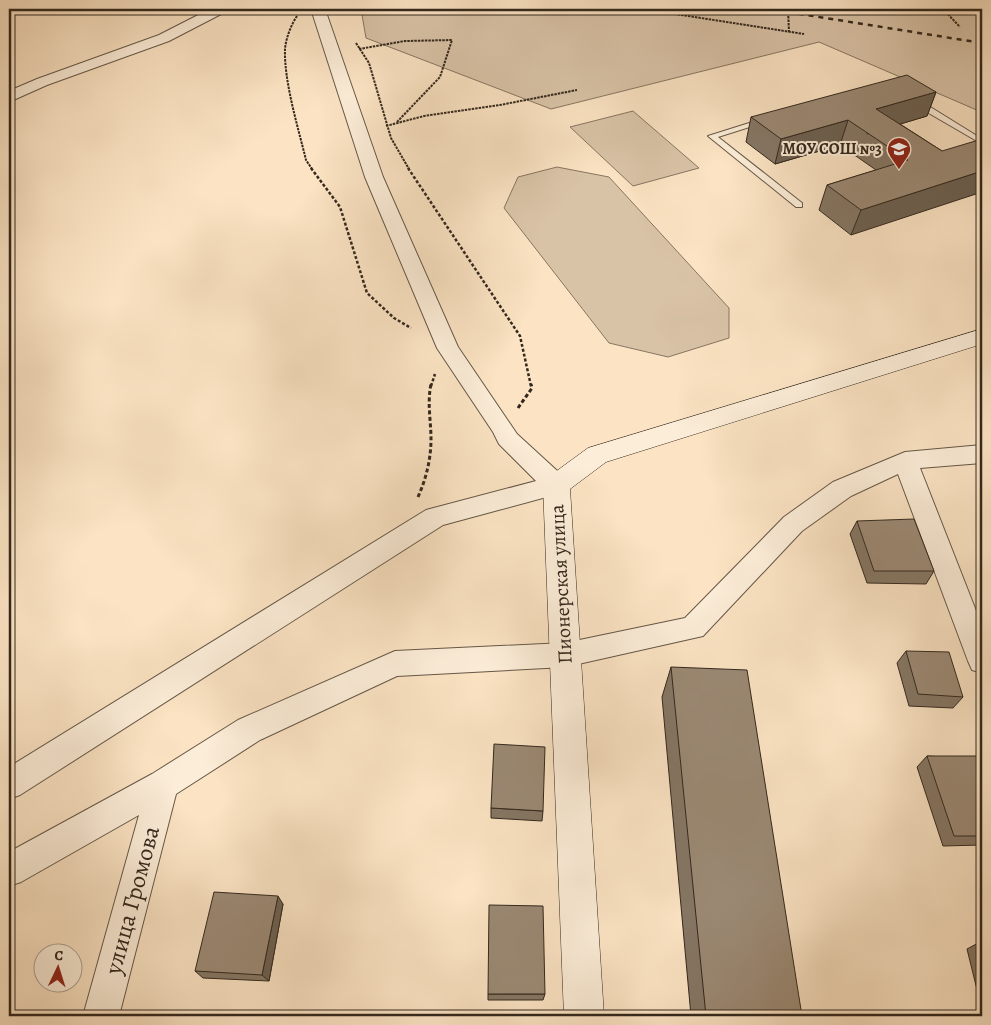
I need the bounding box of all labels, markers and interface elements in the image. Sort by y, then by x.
school or university icon: МОУ СОШ №3 [886,136,912,170]
place label: МОУ СОШ №3 [783,138,882,160]
street label: Пионерская улица [543,503,579,664]
street label: улица Громова [97,822,167,979]
north arrow [32,942,82,992]
text: С [54,946,64,965]

